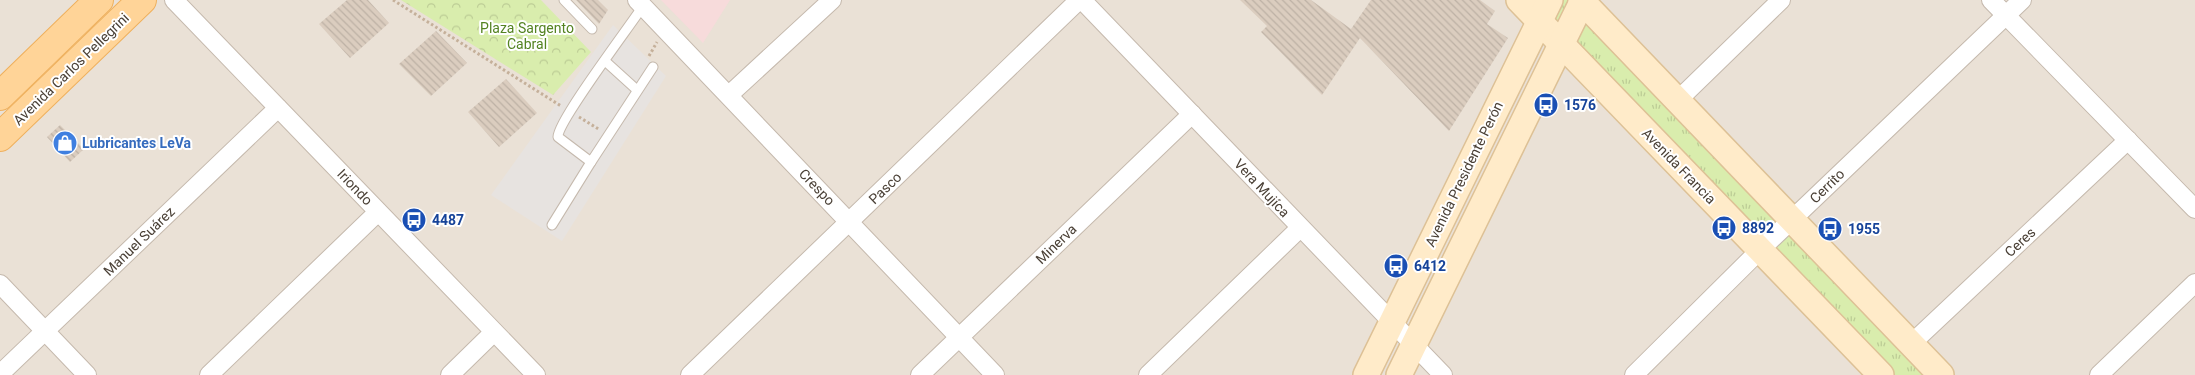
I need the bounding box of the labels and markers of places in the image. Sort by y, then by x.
bus stop icon: 1576 [1533,92,1559,118]
place label: 1576 [1564,97,1596,113]
shop icon: Lubricantes LeVa [52,130,78,156]
place label: Lubricantes LeVa [82,135,192,151]
bus stop icon: 4487 [401,207,427,233]
place label: 4487 [432,212,464,228]
bus stop icon: 8892 [1711,215,1737,241]
bus stop icon: 1955 [1817,216,1843,242]
place label: 8892 [1742,220,1774,236]
place label: 1955 [1848,221,1880,237]
bus stop icon: 6412 [1383,253,1409,279]
place label: 6412 [1414,258,1446,274]

